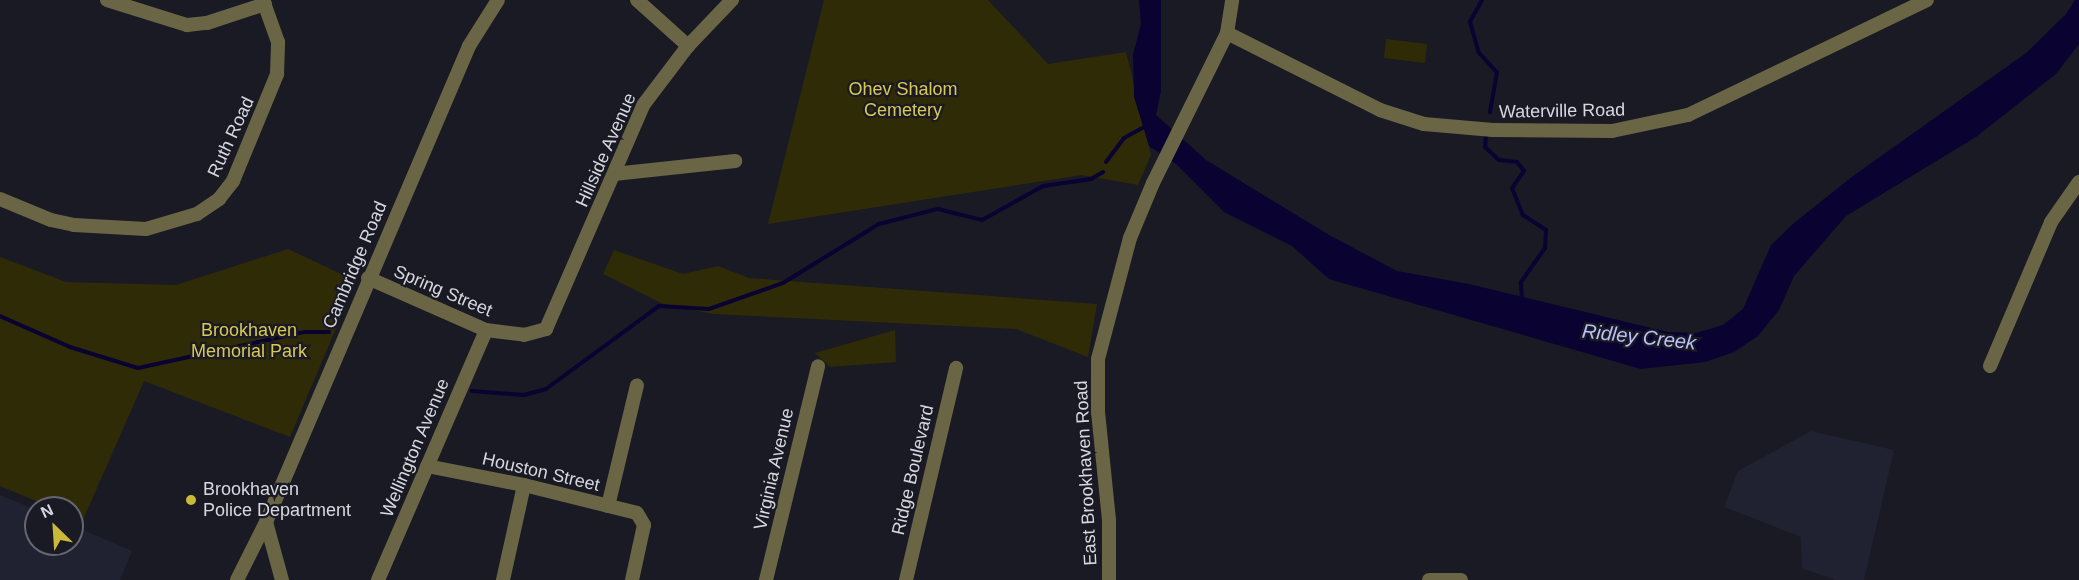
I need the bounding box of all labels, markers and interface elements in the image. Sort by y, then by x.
park label: Ohev Shalom Cemetery [848,79,958,122]
street label: Hillside Avenue [571,89,641,211]
street label: Ruth Road [203,93,259,181]
street label: Waterville Road [1499,99,1625,123]
street label: Cambridge Road [318,198,392,332]
street label: Spring Street [390,261,496,321]
water label: Ridley Creek [1581,319,1697,355]
park label: Brookhaven Memorial Park [191,320,307,362]
street label: Wellington Avenue [376,375,454,521]
street label: East Brookhaven Road [1070,380,1102,566]
street label: Ridge Boulevard [888,403,938,537]
street label: Virginia Avenue [749,405,799,533]
street label: Houston Street [480,448,602,496]
place label: Brookhaven Police Department [203,479,351,522]
marker: Brookhaven Police Department [184,493,198,507]
north arrow [24,496,84,556]
text: N [38,501,56,521]

